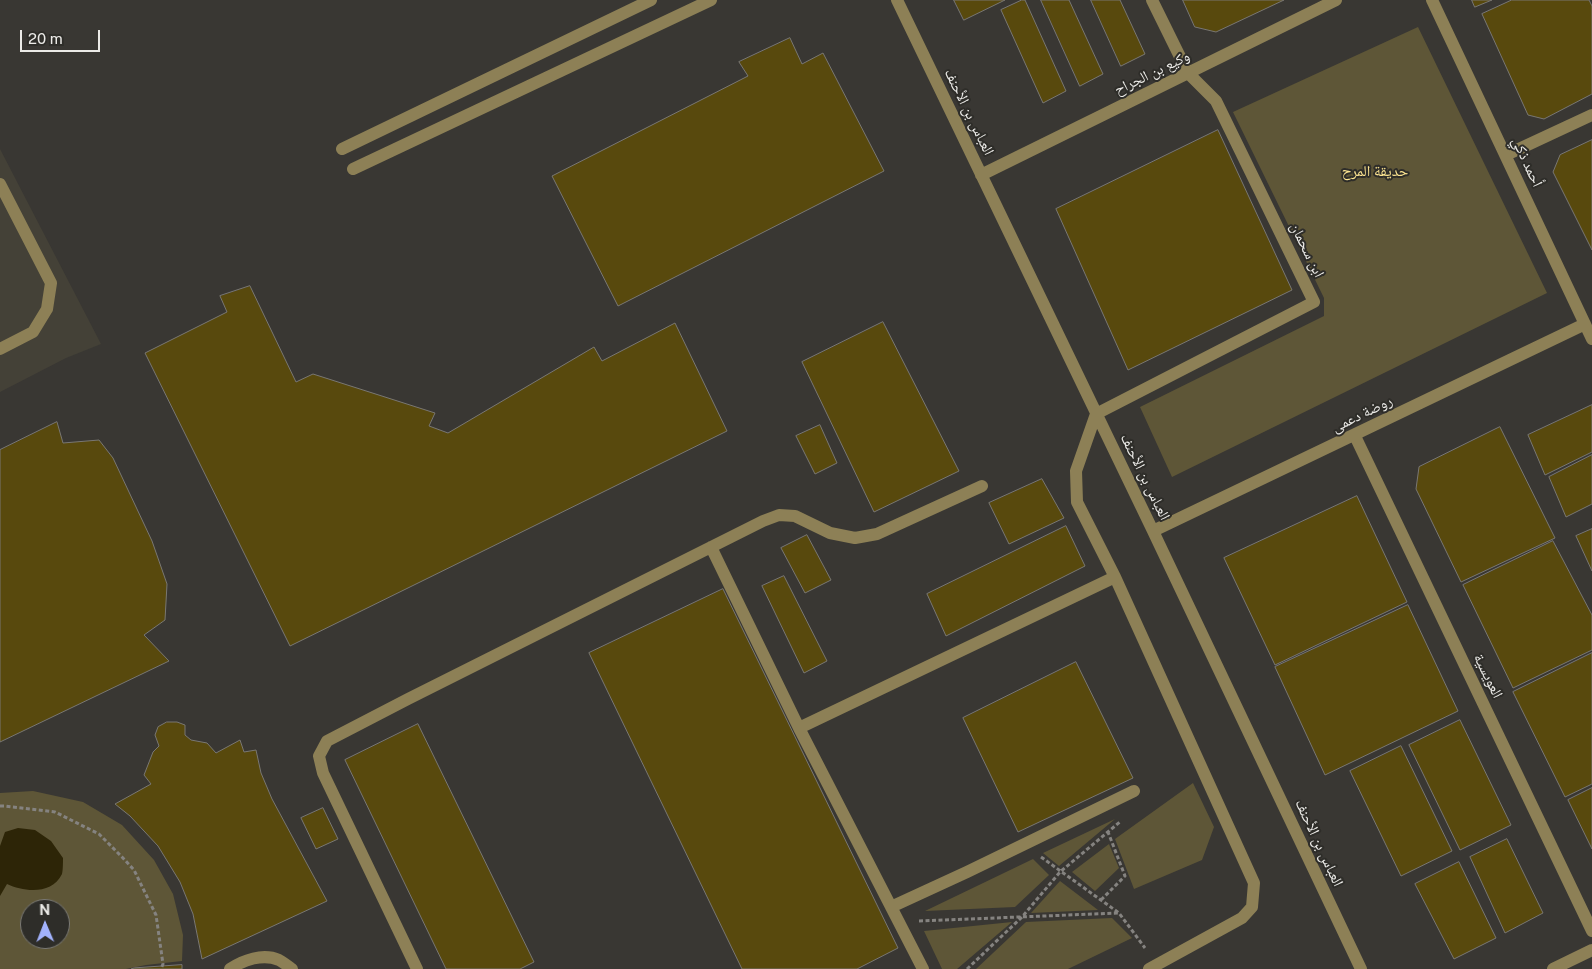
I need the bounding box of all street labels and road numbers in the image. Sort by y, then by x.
street label: وكيع بن الجراح [1111,47,1193,99]
street label: العباس بن الأحنف [940,66,998,158]
street label: أحمد ذكي [1508,134,1546,190]
street label: ابن سحمان [1286,220,1328,280]
street label: روضة دعمى [1329,392,1395,436]
street label: العباس بن الأحنف [1116,431,1174,523]
street label: العويسية [1470,651,1506,701]
street label: العباس بن الأحنف [1291,797,1347,889]

